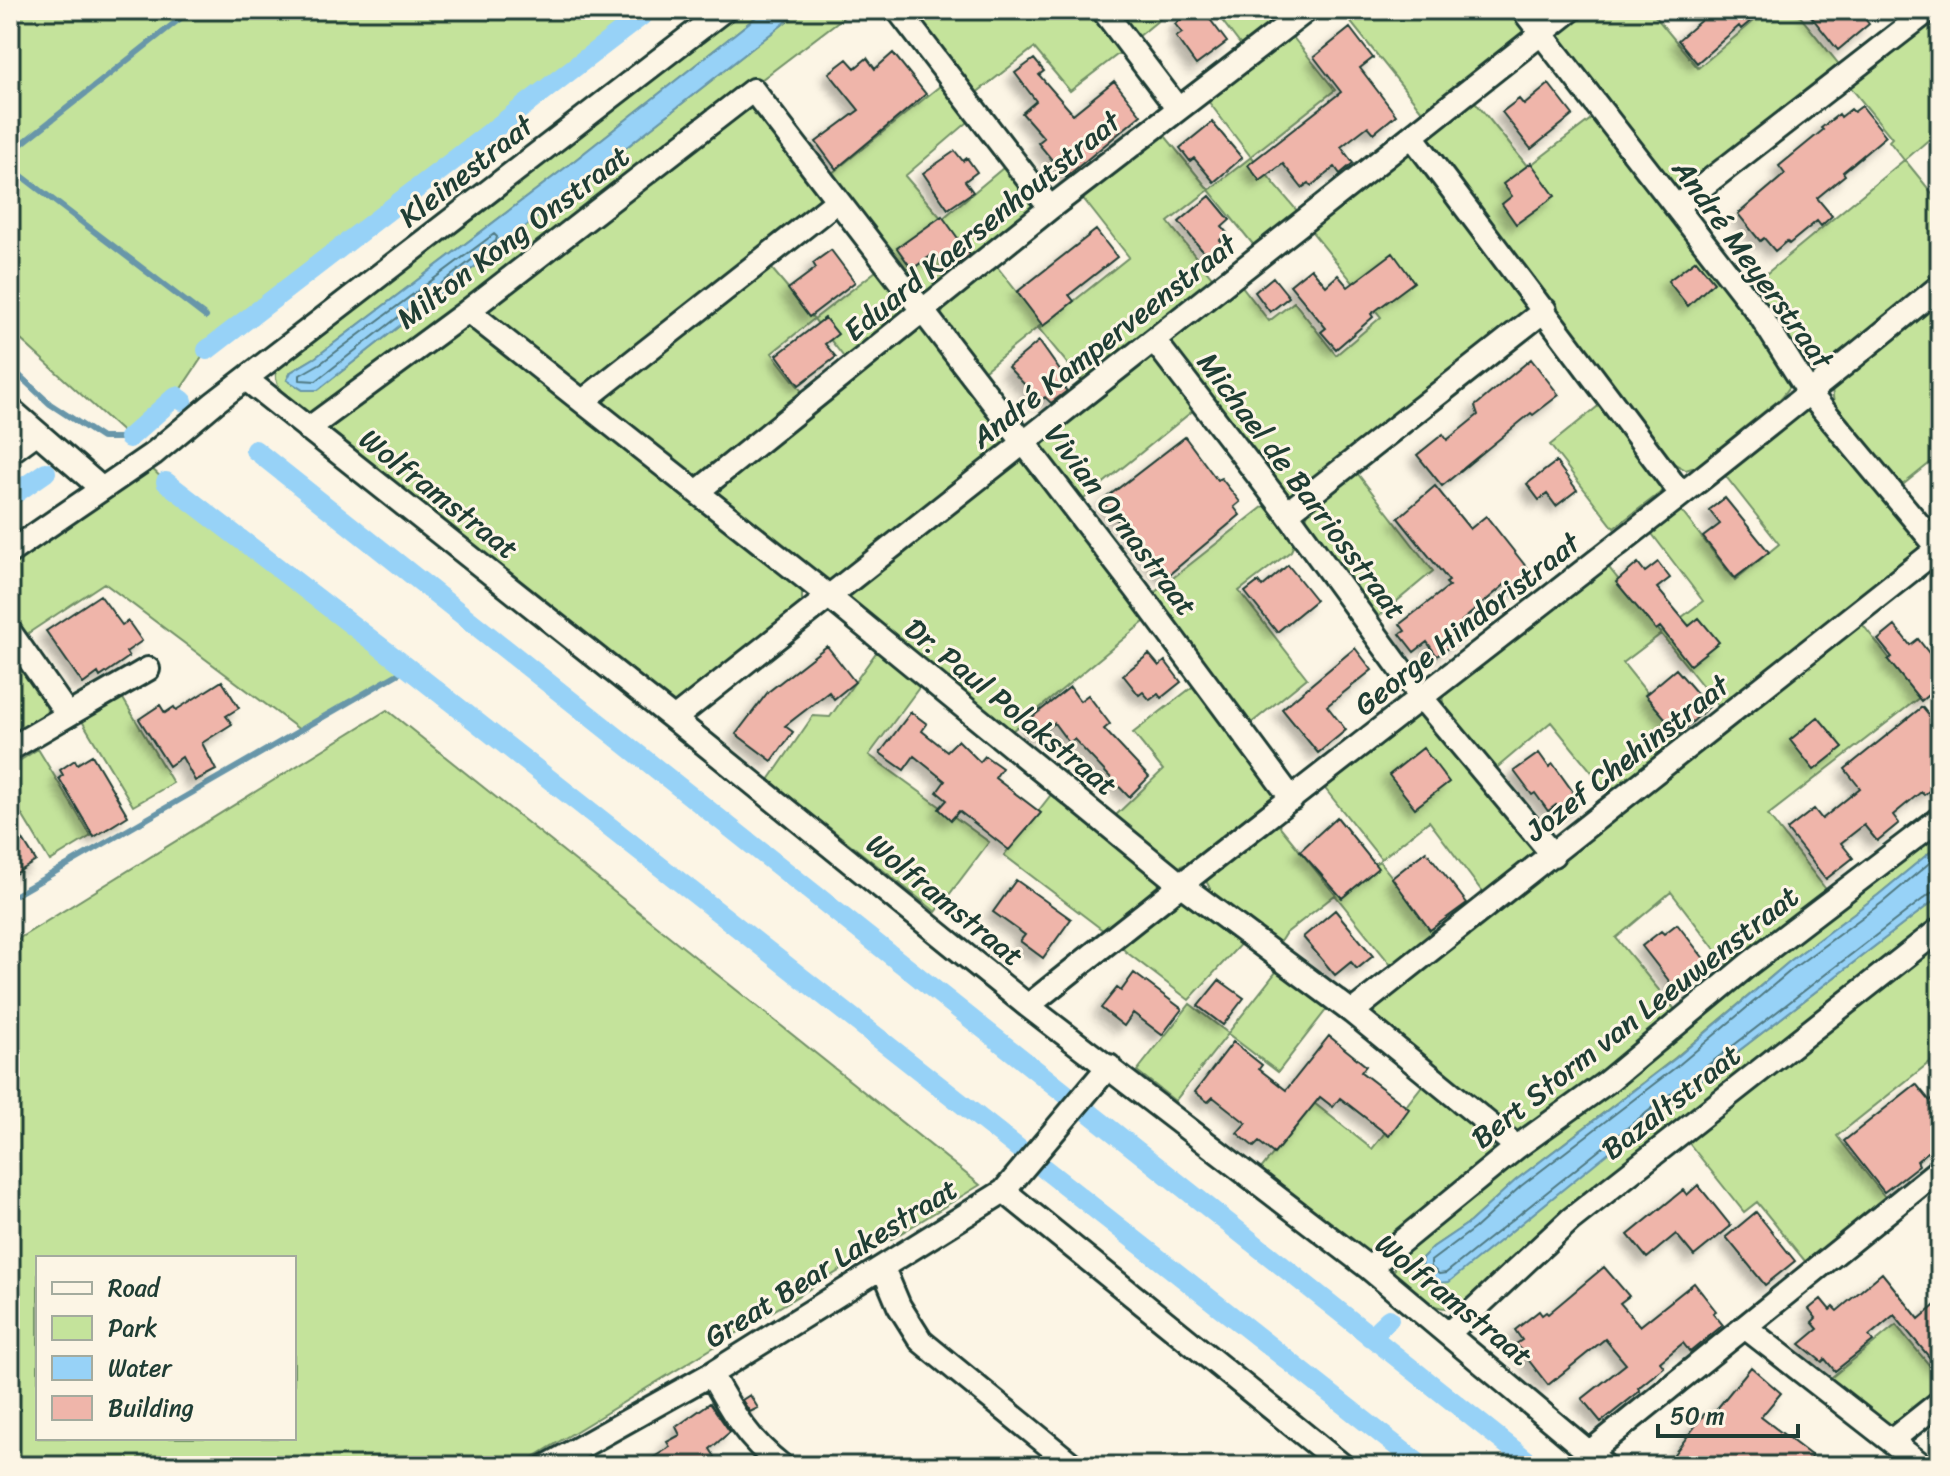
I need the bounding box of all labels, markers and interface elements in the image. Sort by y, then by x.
street label: Eduard Kaersenhoutstraat [831,95,1135,356]
street label: Kleinestraat [386,99,548,242]
street label: Milton Kong Onstraat [384,130,642,344]
street label: André Meyerstraat [1657,146,1850,383]
street label: André Kamperveenstraat [958,218,1251,464]
street label: Michael de Barriosstraat [1182,340,1422,632]
street label: Vivian Ornastraat [1030,411,1212,629]
street label: Wolframstraat [347,414,531,574]
street label: George Hindoristraat [1341,516,1594,730]
street label: Dr. Paul Polakstraat [892,603,1130,811]
street label: Jozef Chehinstraat [1512,659,1743,856]
street label: Wolframstraat [853,819,1037,981]
street label: Bert Storm van Leeuwenstraat [1459,871,1811,1163]
street label: Bazaltstraat [1589,1030,1753,1174]
street label: Great Bear Lakestraat [693,1163,969,1363]
street label: Wolframstraat [1362,1219,1546,1381]
legend [36,1256,296,1440]
text: Road [108,1267,162,1309]
text: Park [108,1307,157,1349]
text: Water [108,1347,173,1389]
text: Building [108,1387,194,1429]
scale bar [1658,1388,1798,1438]
text: 50 m [1670,1395,1725,1437]

